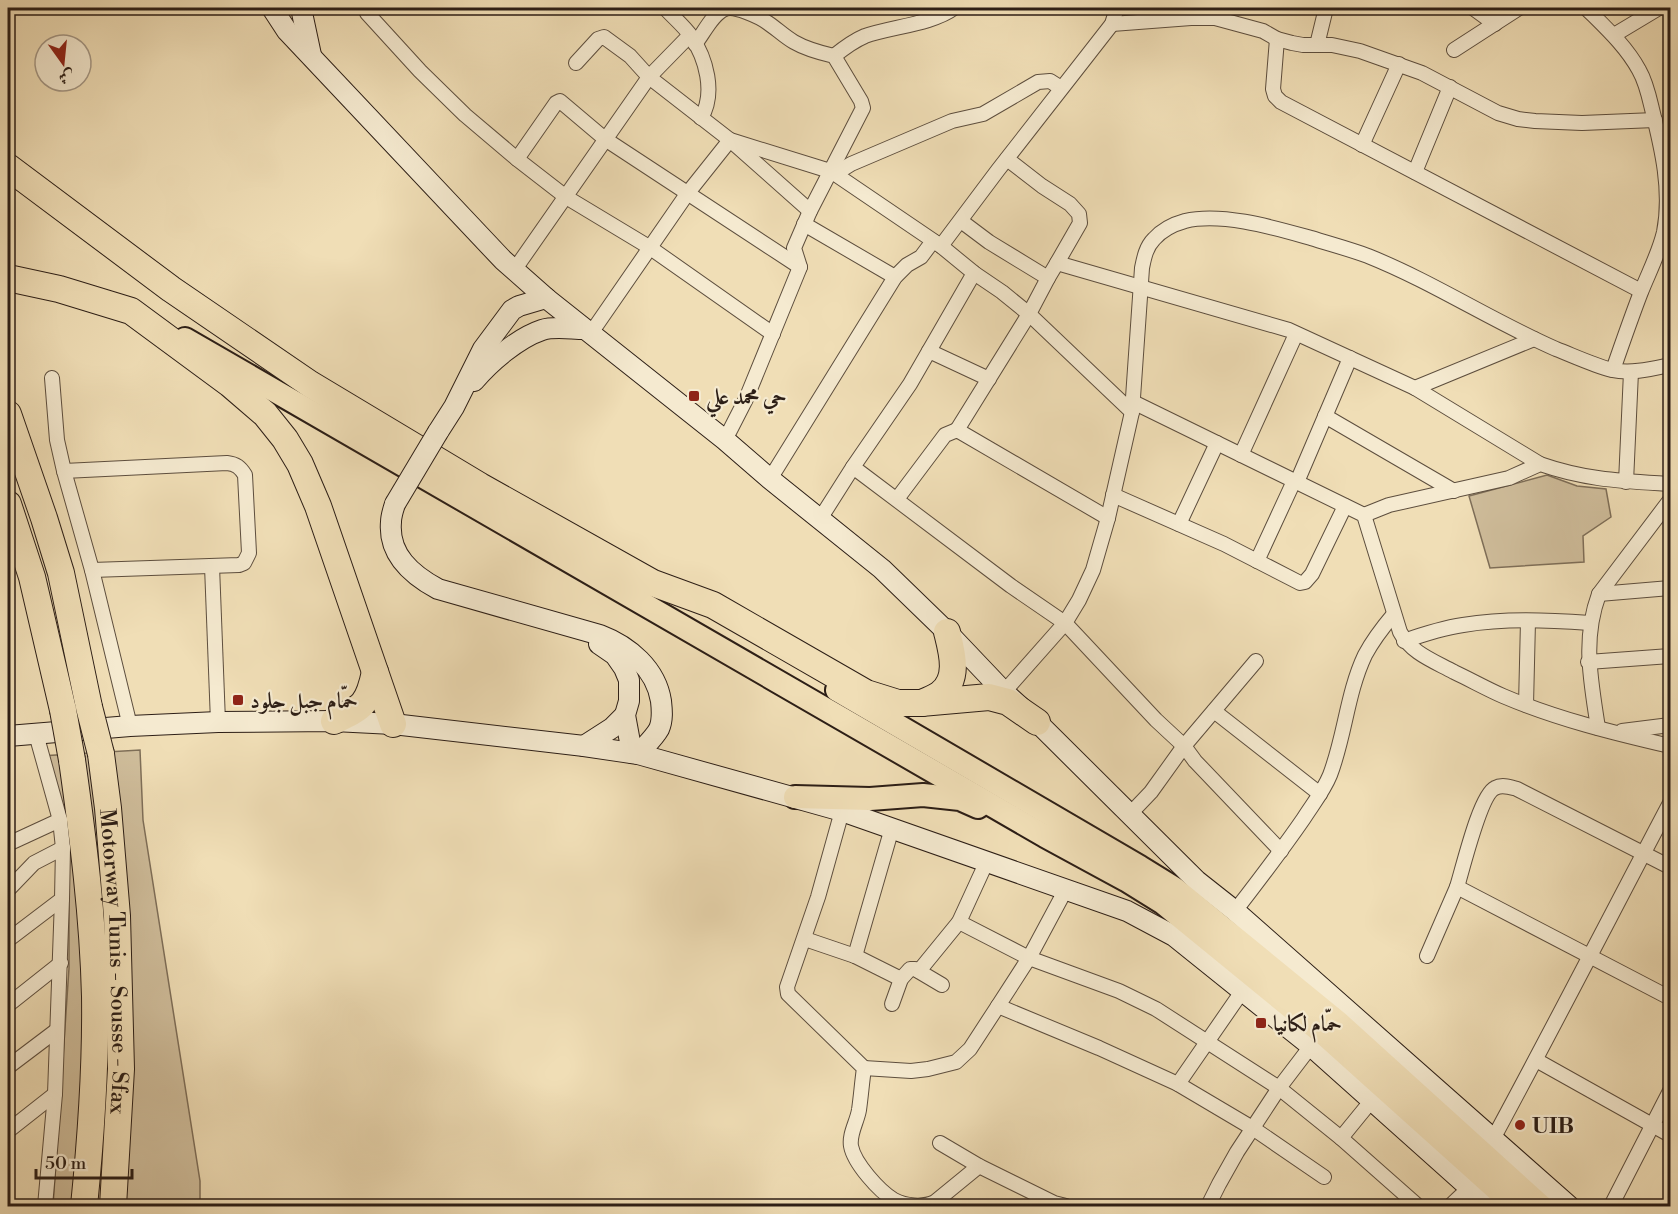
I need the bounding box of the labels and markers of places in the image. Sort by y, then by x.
place label: حي محمد علي [705,384,787,418]
marker: حي محمد علي [687,389,701,403]
place label: حمّام جبل جلود [250,685,358,720]
marker: حمّام جبل جلود [231,693,245,707]
place label: حمّام لكانيا [1273,1008,1342,1043]
marker: حمّام لكانيا [1254,1016,1268,1030]
place label: UIB [1532,1113,1574,1140]
marker: UIB [1513,1118,1527,1132]

